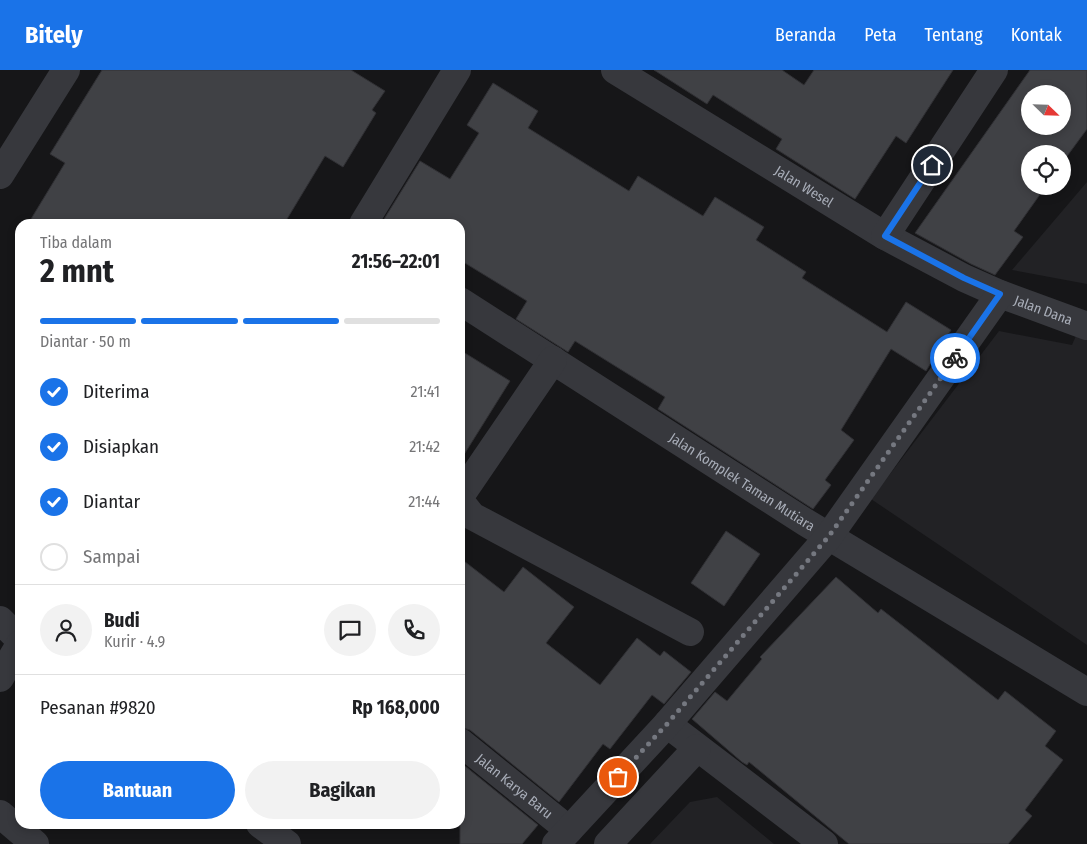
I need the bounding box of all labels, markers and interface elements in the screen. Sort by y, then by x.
text: Bitely [25,21,83,49]
text: Beranda [775,24,836,46]
text: Peta [864,24,897,46]
text: Tentang [925,24,983,46]
text: Kontak [1011,24,1062,46]
north arrow [1021,85,1071,135]
map controls [1021,85,1071,195]
pin [911,144,953,186]
button: locate [1021,145,1071,195]
icon: home [918,151,946,179]
street label: Jalan Wesel [772,162,837,211]
text: Tiba dalam [40,233,112,252]
text: 21:56–22:01 [352,250,440,273]
text: 2 mnt [40,252,114,290]
street label: Jalan Dana [1012,291,1075,328]
text: Diantar · 50 m [40,332,131,351]
courier [930,333,980,383]
icon: bike [941,344,969,372]
icon: check [40,378,68,406]
text: Diterima [83,380,149,403]
text: 21:41 [411,382,440,401]
street label: Jalan Komplek Taman Mutiara [666,429,818,535]
icon: check [40,433,68,461]
text: Disiapkan [83,435,159,458]
text: 21:42 [409,437,440,456]
icon: check [40,488,68,516]
text: Diantar [83,490,140,513]
text: 21:44 [408,492,440,511]
text: Sampai [83,545,140,568]
button: person [40,604,92,656]
button: chat [324,604,376,656]
button: phone [388,604,440,656]
text: Budi [104,609,140,632]
text: Kurir · 4.9 [104,632,165,651]
text: Pesanan #9820 [40,696,156,719]
text: Rp 168,000 [352,696,440,719]
street label: Jalan Karya Baru [473,750,556,822]
pin [597,756,639,798]
button: Bantuan [40,761,235,819]
button: Bagikan [245,761,440,819]
icon: bag [604,763,632,791]

